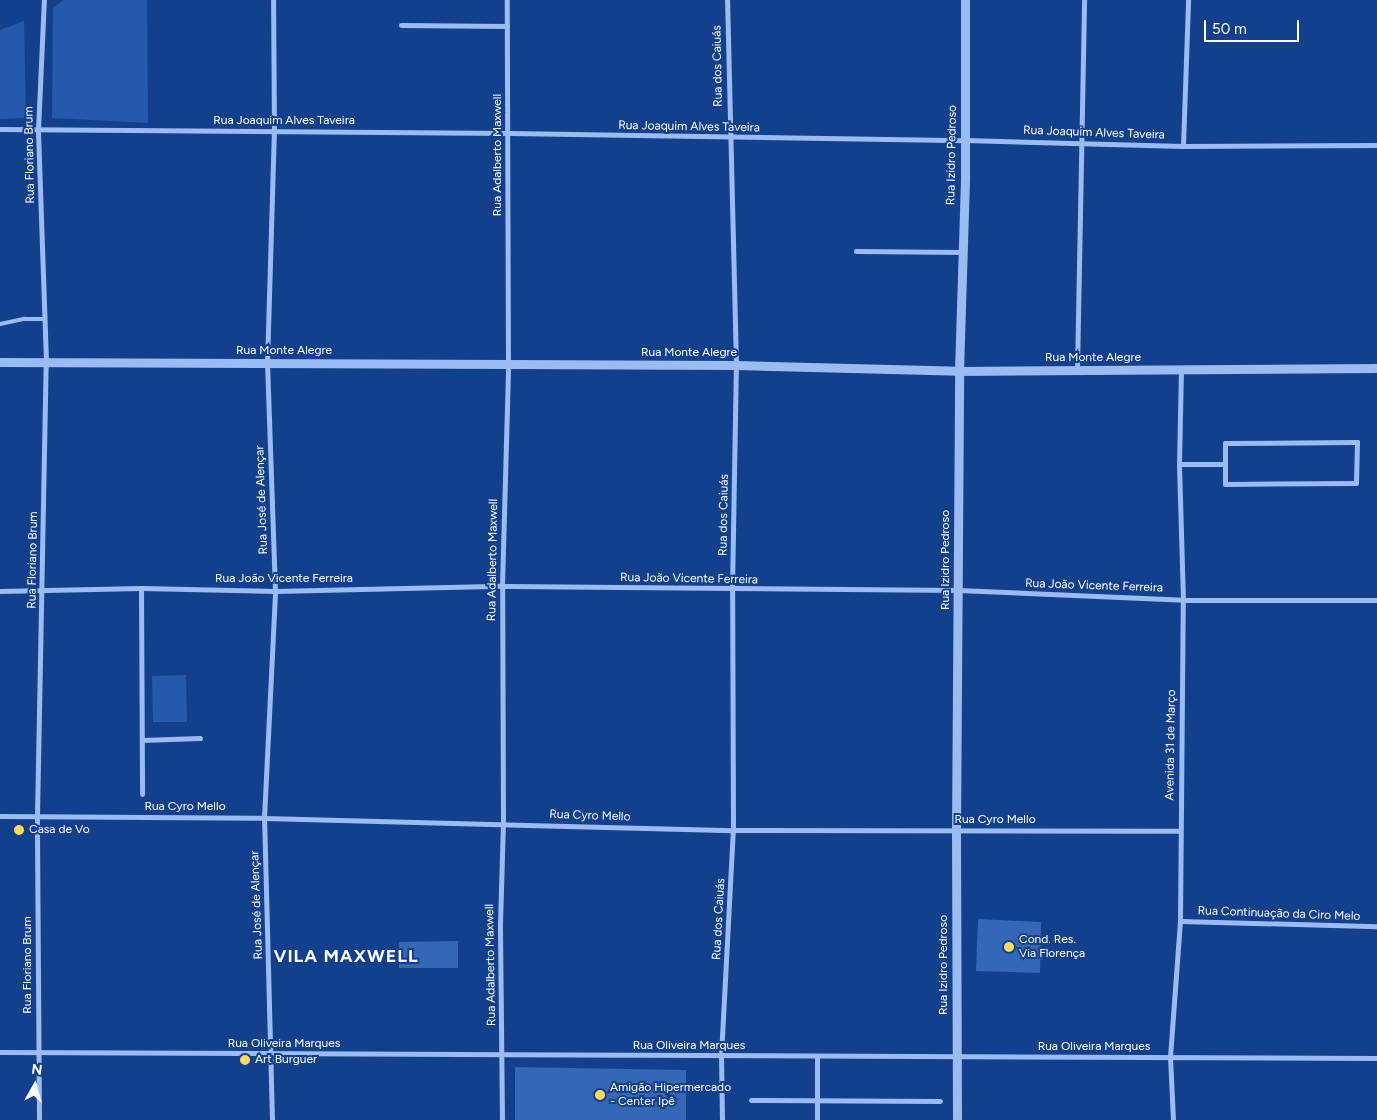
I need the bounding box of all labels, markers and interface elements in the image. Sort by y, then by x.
scale bar [1207,10,1302,42]
text: 50 m [1212,20,1247,38]
street label: Rua dos Caiuás [710,25,726,107]
street label: Rua Adalberto Maxwell [491,94,505,216]
street label: Rua Izidro Pedroso [944,105,960,205]
street label: Rua Floriano Brum [22,106,38,204]
street label: Rua Joaquim Alves Taveira [213,114,355,128]
street label: Rua Joaquim Alves Taveira [618,119,760,135]
street label: Rua Joaquim Alves Taveira [1023,123,1165,143]
street label: Rua Monte Alegre [236,344,332,358]
street label: Rua Monte Alegre [641,346,737,360]
street label: Rua Monte Alegre [1045,351,1141,365]
street label: Rua José de Alençar [253,445,271,555]
street label: Rua dos Caiuás [716,474,732,556]
street label: Rua Adalberto Maxwell [485,499,501,621]
street label: Rua Izidro Pedroso [939,510,953,610]
street label: Rua Floriano Brum [25,511,41,609]
street label: Rua João Vicente Ferreira [620,571,758,587]
street label: Rua João Vicente Ferreira [215,572,353,586]
street label: Rua João Vicente Ferreira [1025,576,1163,596]
street label: Avenida 31 de Março [1163,689,1179,801]
street label: Rua Cyro Mello [144,800,226,814]
street label: Rua Cyro Mello [549,807,631,825]
street label: Rua Cyro Mello [954,813,1036,827]
place label: Casa de Vo [29,823,90,837]
marker: Casa de Vo [13,824,25,836]
street label: Rua José de Alençar [248,850,266,960]
street label: Rua dos Caiuás [710,878,728,960]
street label: Rua Adalberto Maxwell [483,904,499,1026]
street label: Rua Continuação da Ciro Melo [1197,904,1361,924]
street label: Rua Izidro Pedroso [937,915,951,1015]
street label: Rua Floriano Brum [21,916,35,1014]
place label: Cond. Res. Via Florença [1019,933,1085,961]
marker: Cond. Res. Via Florença [1003,941,1015,953]
district label: VILA MAXWELL [272,945,420,967]
street label: Rua Oliveira Marques [228,1037,340,1051]
street label: Rua Oliveira Marques [633,1039,745,1053]
street label: Rua Oliveira Marques [1038,1040,1150,1054]
place label: Art Burguer [255,1053,317,1067]
marker: Art Burguer [239,1054,251,1066]
north arrow [10,1060,60,1110]
text: N [30,1061,43,1079]
place label: Amigão Hipermercado - Center Ipê [610,1081,731,1109]
marker: Amigão Hipermercado - Center Ipê [594,1089,606,1101]

